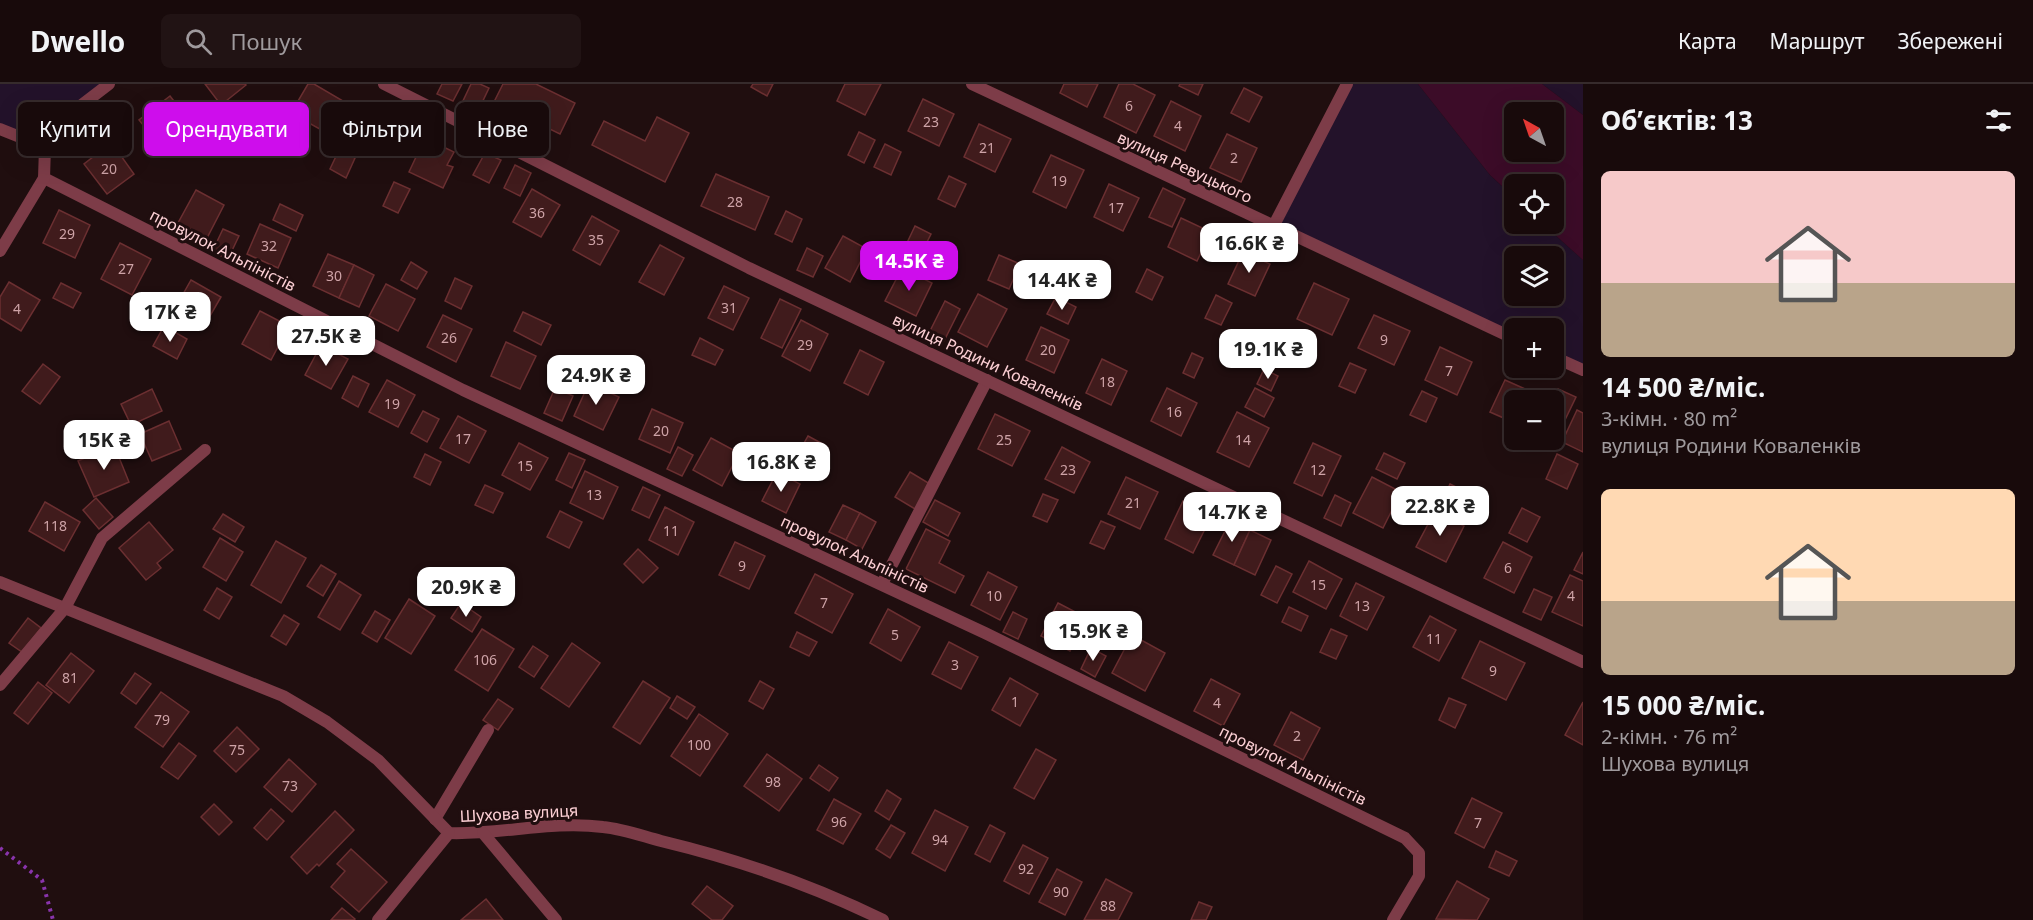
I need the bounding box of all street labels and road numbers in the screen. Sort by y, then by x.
street label: вулиця Ревуцького [1114,126,1256,208]
street label: провулок Альпіністів [146,204,300,296]
street label: вулиця Родини Коваленків [889,308,1087,416]
street label: провулок Альпіністів [777,510,933,598]
street label: провулок Альпіністів [1216,720,1370,810]
street label: Шухова вулиця [459,799,579,827]

